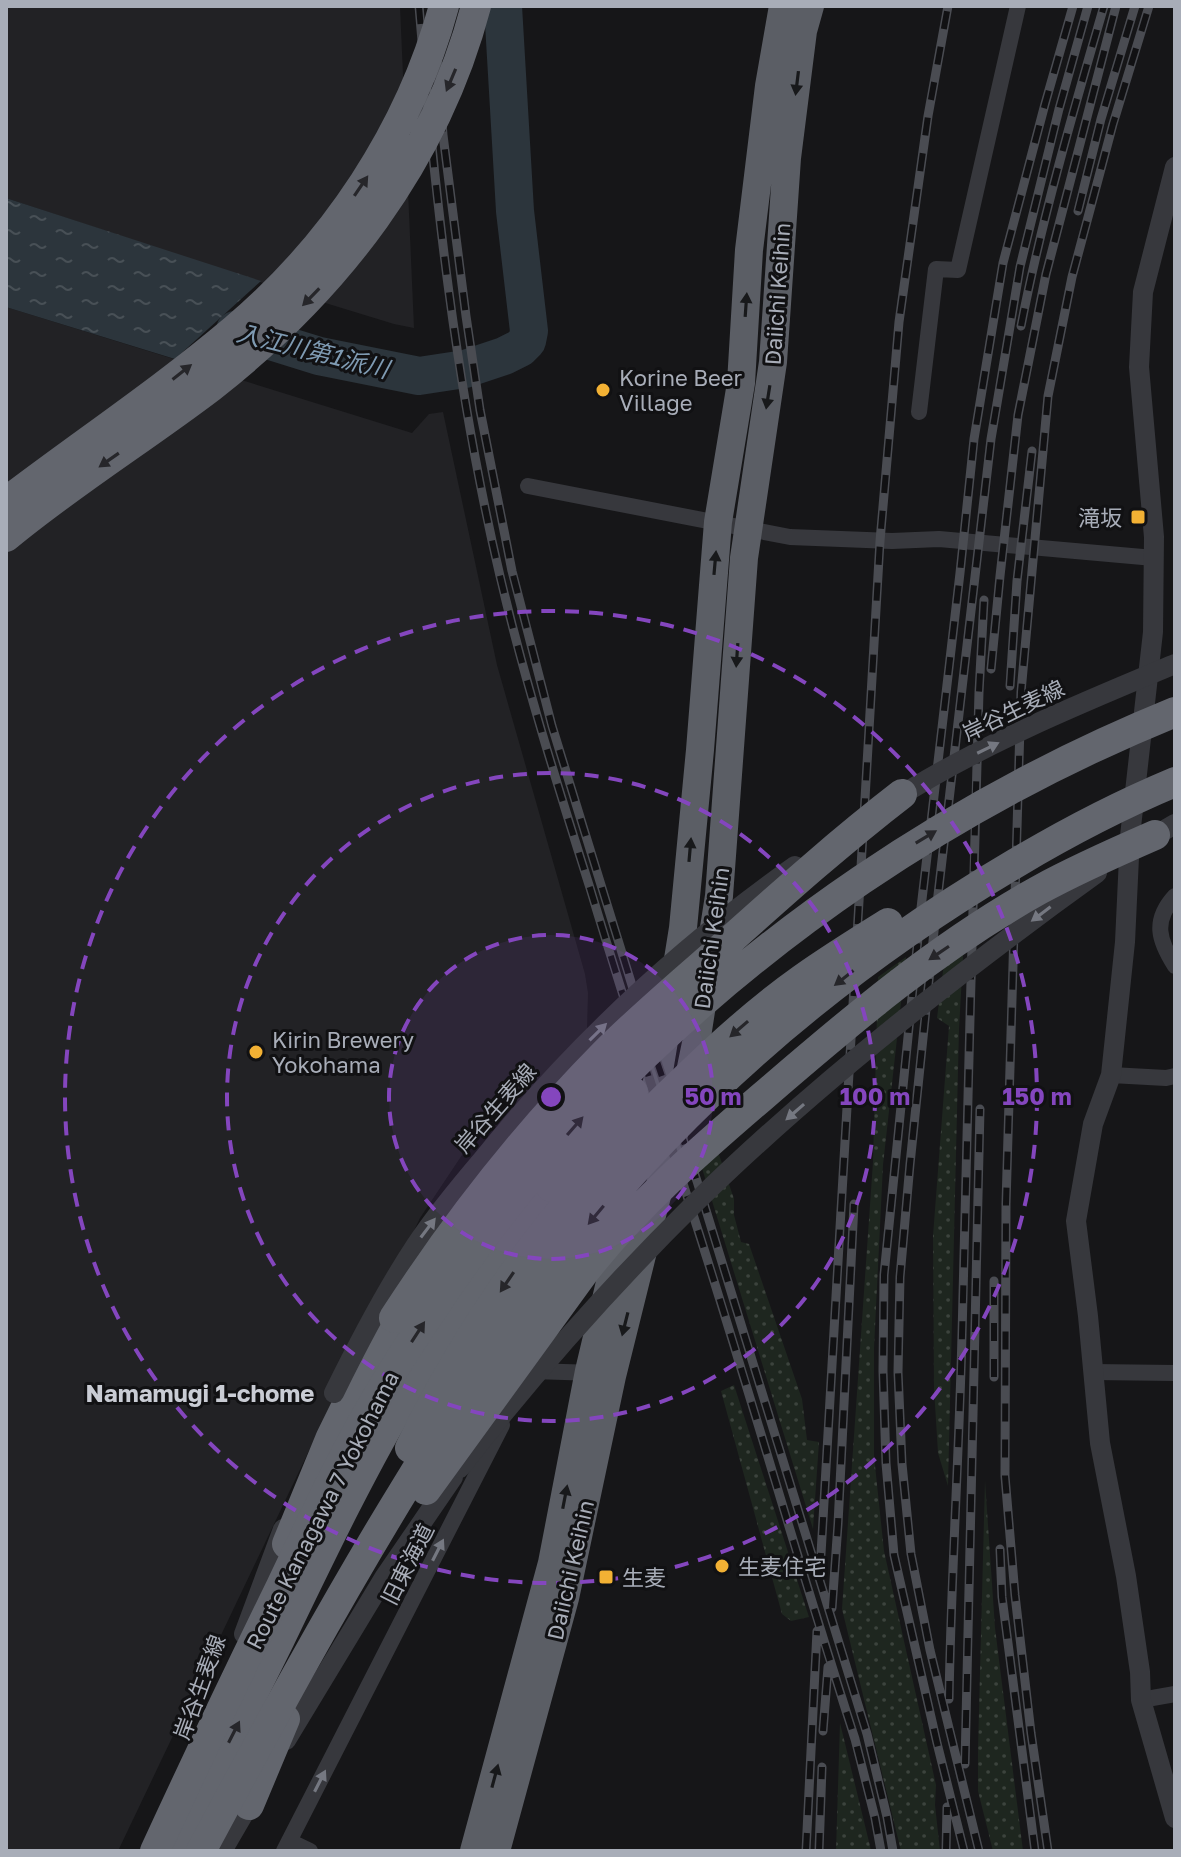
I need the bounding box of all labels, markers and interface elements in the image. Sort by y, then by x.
one-way arrow [445,68,458,92]
one-way arrow [790,71,803,96]
one-way arrow [353,176,368,197]
street label: Daiichi Keihin [759,222,795,366]
one-way arrow [302,287,321,306]
one-way arrow [739,292,752,318]
water label: 入江川第1派川 [234,317,395,384]
place label: Korine Beer Village [619,364,742,416]
one-way arrow [171,365,192,381]
marker: Korine Beer Village [594,381,612,399]
one-way arrow [761,385,774,410]
one-way arrow [98,452,119,467]
place label: 滝坂 [1078,504,1122,531]
marker: 滝坂 [1129,508,1147,526]
one-way arrow [709,550,722,575]
one-way arrow [730,643,743,668]
street label: 岸谷生麦線 [958,674,1068,746]
one-way arrow [976,741,999,755]
one-way arrow [915,830,937,844]
one-way arrow [684,837,697,862]
street label: Daiichi Keihin [688,865,734,1011]
one-way arrow [1031,905,1051,921]
one-way arrow [929,945,950,960]
one-way arrow [834,969,854,986]
one-way arrow [730,1020,749,1038]
one-way arrow [588,1023,607,1041]
place label: Kirin Brewery Yokohama [272,1026,414,1078]
marker: Kirin Brewery Yokohama [247,1043,265,1061]
street label: 岸谷生麦線 [449,1058,541,1158]
text: 50 m [684,1081,742,1110]
text: 100 m [840,1081,910,1110]
text: 150 m [1002,1081,1072,1110]
centre of rings [537,1083,565,1111]
one-way arrow [785,1103,805,1120]
one-way arrow [566,1116,584,1135]
one-way arrow [588,1205,605,1225]
one-way arrow [420,1218,436,1239]
one-way arrow [500,1271,515,1292]
one-way arrow [618,1311,631,1336]
one-way arrow [410,1321,424,1343]
street label: Route Kanagawa 7 Yokohama [240,1366,404,1654]
district label: Namamugi 1-chome [85,1378,315,1407]
one-way arrow [559,1484,571,1509]
street label: Daiichi Keihin [541,1497,599,1643]
street label: 旧東海道 [375,1519,439,1609]
one-way arrow [432,1539,445,1562]
place label: 生麦住宅 [738,1553,826,1580]
marker: 生麦住宅 [713,1557,731,1575]
place label: 生麦 [622,1564,666,1591]
marker: 生麦 [597,1568,615,1586]
street label: 岸谷生麦線 [168,1631,230,1743]
one-way arrow [228,1720,241,1743]
one-way arrow [489,1763,501,1788]
one-way arrow [313,1770,326,1793]

